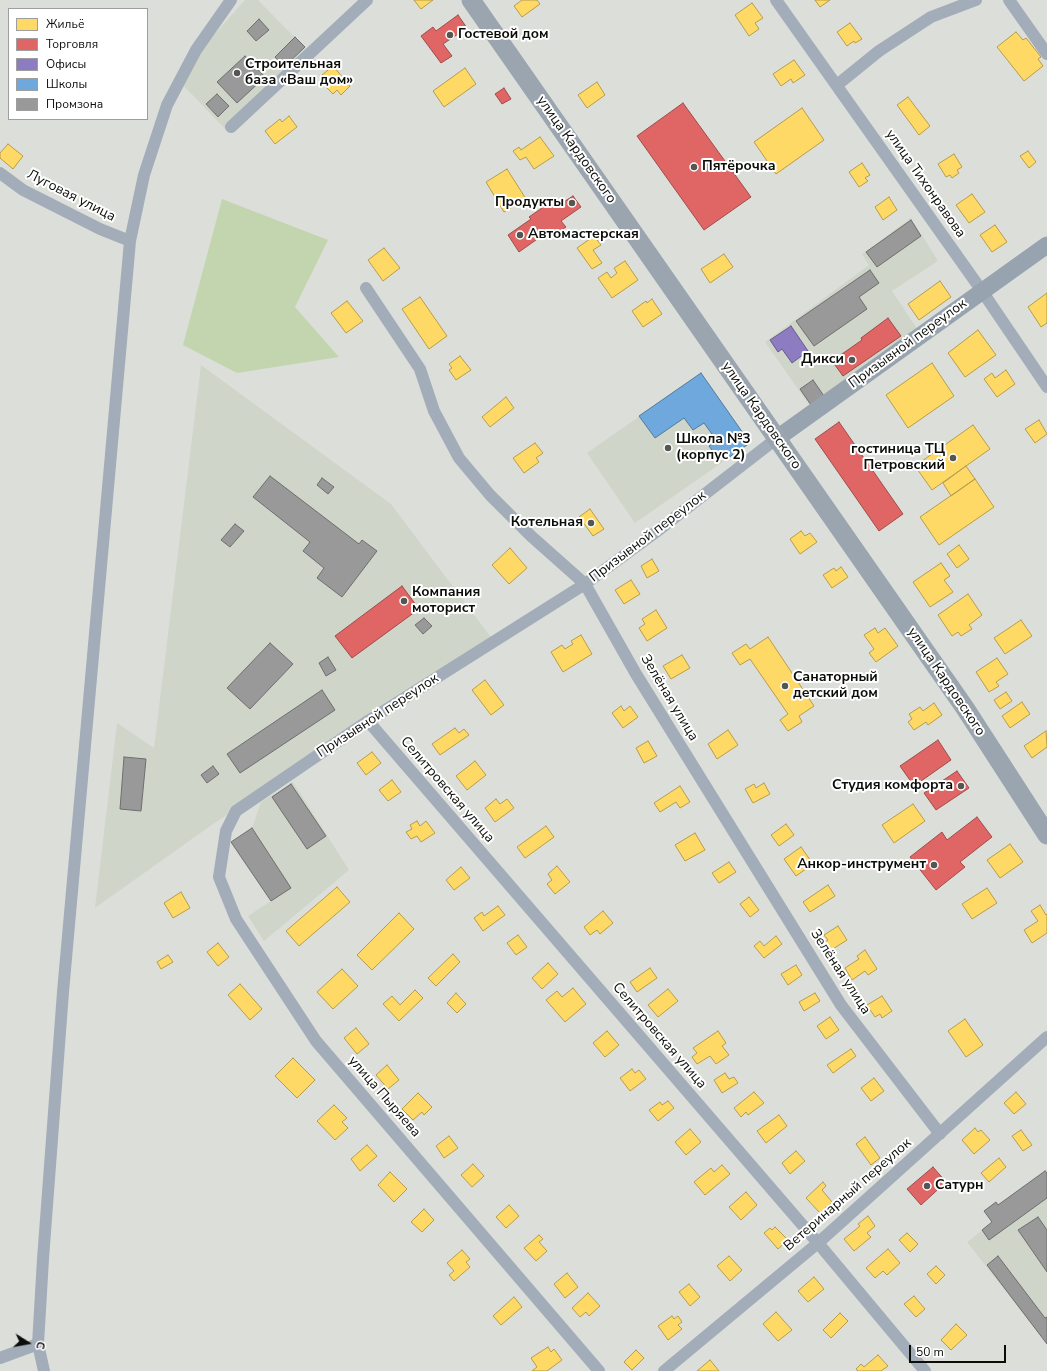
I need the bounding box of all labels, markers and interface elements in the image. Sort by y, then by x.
legend [8,8,148,120]
text: Жильё [46,16,84,32]
place label: Гостевой дом [458,27,548,43]
marker: Гостевой дом [445,30,455,40]
text: Торговля [46,36,98,52]
text: Офисы [46,56,86,72]
place label: Строительная база «Ваш дом» [245,57,353,90]
marker: Строительная база «Ваш дом» [232,68,242,78]
text: Школы [46,76,87,92]
street label: улица Кардовского [533,93,619,207]
text: Промзона [46,96,103,112]
street label: улица Тихонравова [881,127,969,241]
place label: Пятёрочка [702,159,775,175]
marker: Пятёрочка [689,162,699,172]
street label: Луговая улица [24,166,118,226]
place label: Продукты [495,195,564,211]
marker: Продукты [567,198,577,208]
place label: Автомастерская [528,227,639,243]
marker: Автомастерская [515,230,525,240]
street label: Призывной переулок [846,296,970,392]
place label: Дикси [801,352,844,368]
marker: Дикси [847,355,857,365]
street label: улица Кардовского [718,359,804,473]
place label: Школа №3 (корпус 2) [676,432,751,464]
place label: гостиница ТЦ Петровский [851,442,945,474]
marker: Школа №3 (корпус 2) [663,443,673,453]
marker: гостиница ТЦ Петровский [948,453,958,463]
street label: Призывной переулок [586,488,710,586]
place label: Котельная [511,515,583,531]
marker: Котельная [586,518,596,528]
place label: Компания моторист [412,585,480,618]
marker: Компания моторист [399,596,409,606]
street label: улица Кардовского [903,625,989,739]
street label: Зелёная улица [637,652,701,744]
street label: Призывной переулок [314,670,442,762]
place label: Санаторный детский дом [793,670,878,702]
marker: Санаторный детский дом [780,681,790,691]
street label: Селитровская улица [396,734,498,846]
place label: Студия комфорта [832,778,953,794]
marker: Студия комфорта [956,781,966,791]
place label: Анкор-инструмент [797,857,926,873]
marker: Анкор-инструмент [929,860,939,870]
street label: Зелёная улица [806,926,874,1018]
street label: Селитровская улица [608,980,710,1092]
street label: улица Пыряева [344,1053,424,1141]
street label: Ветеринарный переулок [781,1135,915,1255]
place label: Сатурн [935,1178,984,1194]
marker: Сатурн [922,1181,932,1191]
north arrow [8,1323,48,1363]
scale bar [911,1337,1008,1363]
text: С [32,1340,48,1350]
text: 50 m [916,1344,944,1360]

